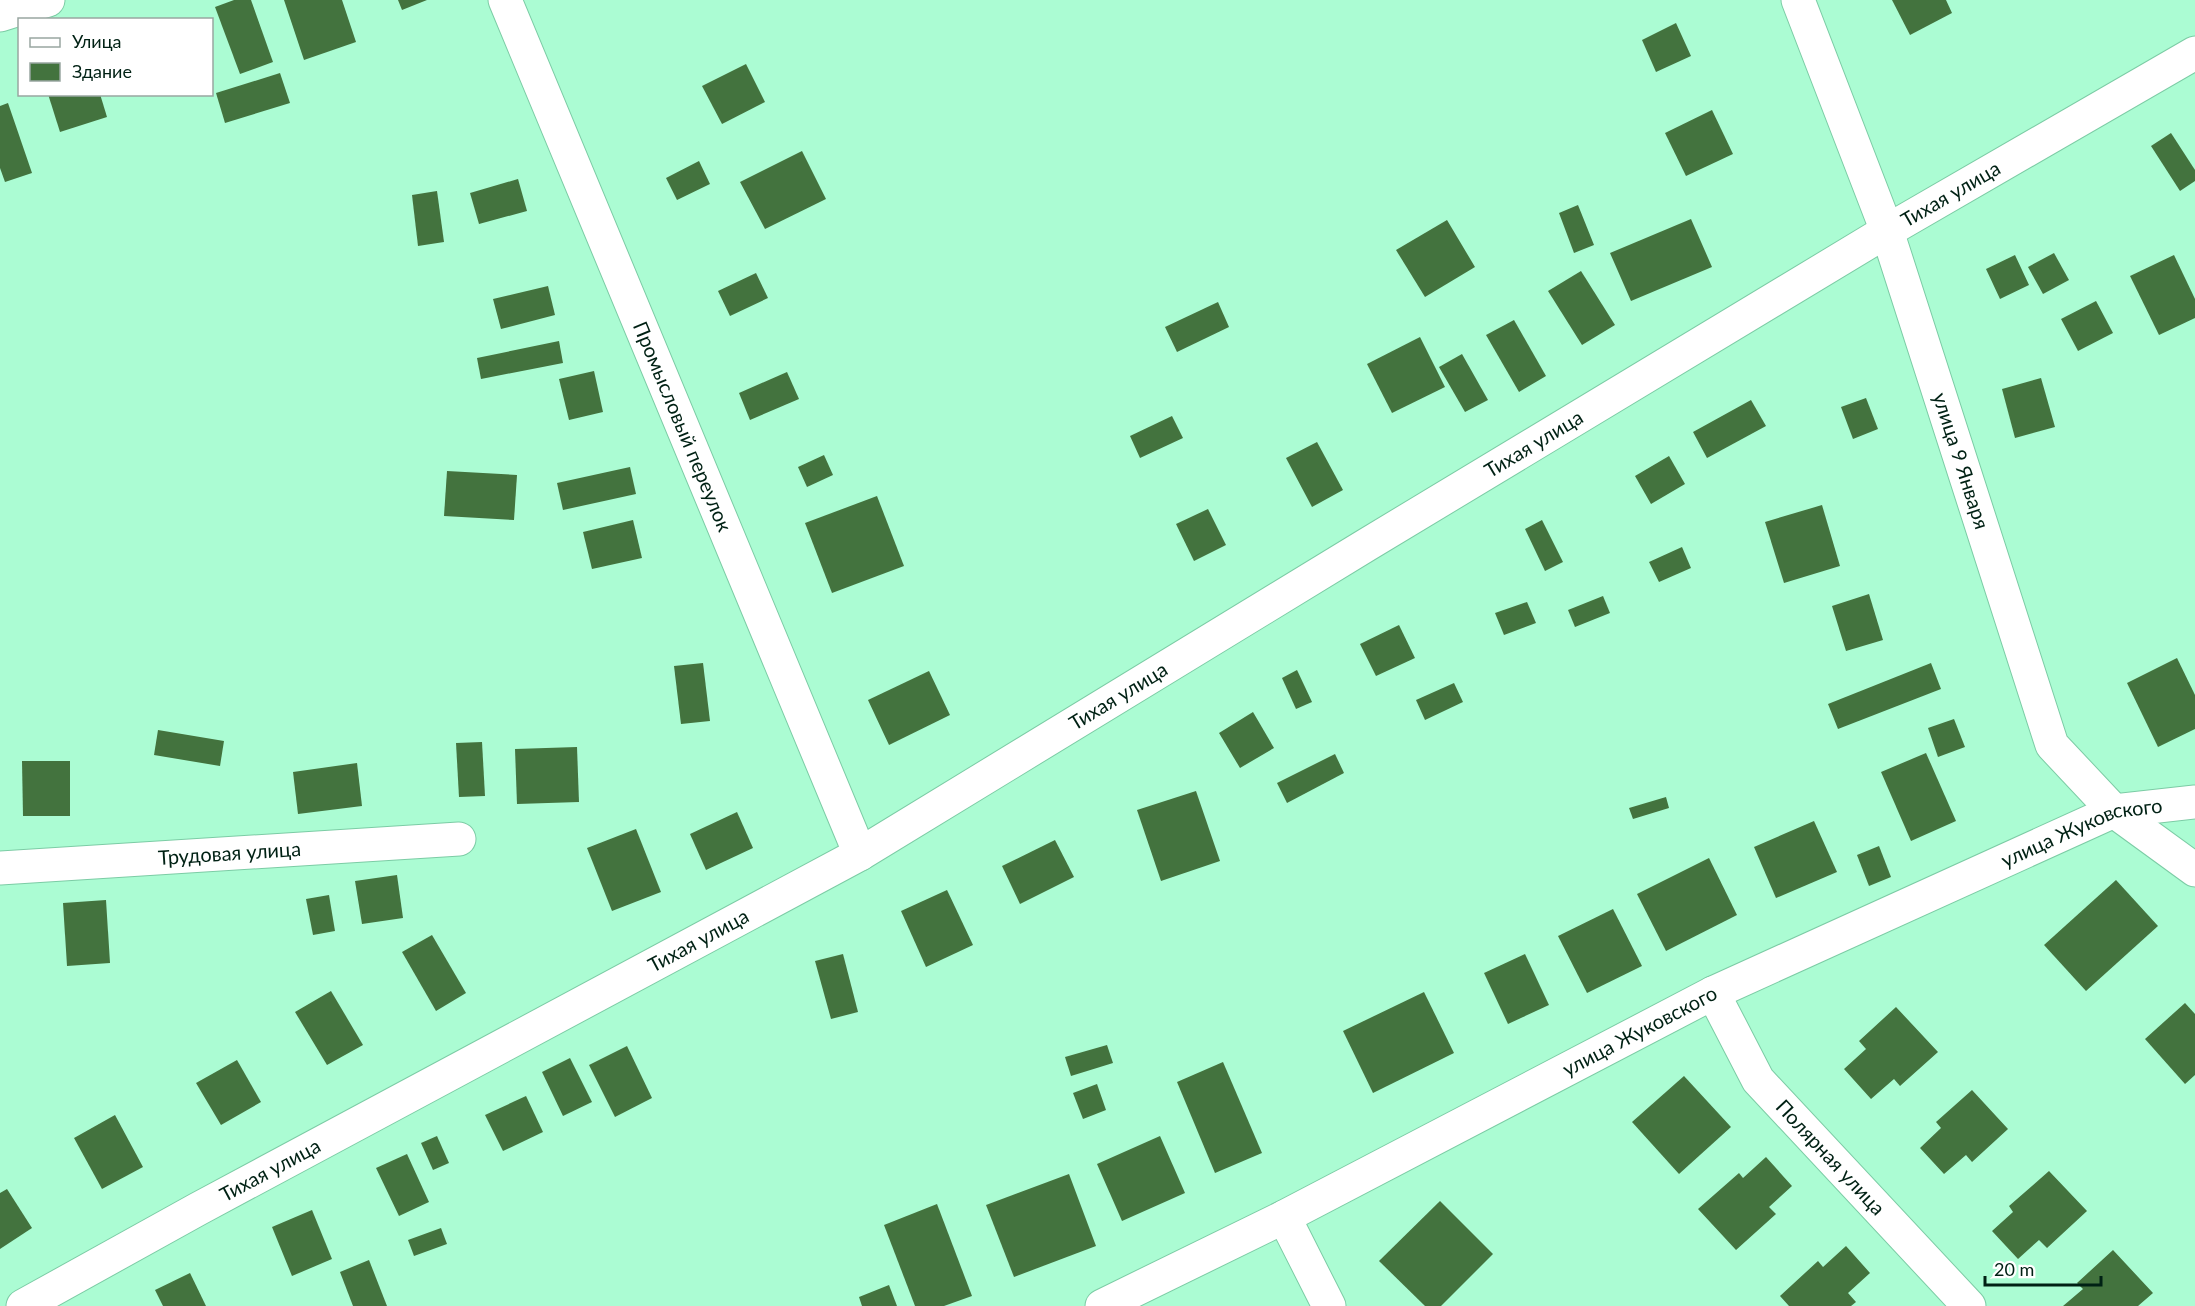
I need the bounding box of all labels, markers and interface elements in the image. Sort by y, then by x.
legend [18,18,213,96]
text: Улица [72,30,122,52]
text: Здание [72,60,132,82]
street label: Тихая улица [1896,155,2004,231]
street label: Промысловый переулок [629,318,738,536]
street label: улица 9 Января [1929,389,1995,532]
street label: Тихая улица [1480,404,1587,482]
street label: Тихая улица [1064,656,1171,735]
street label: улица Жуковского [1997,793,2164,872]
street label: Трудовая улица [157,836,302,869]
street label: Тихая улица [644,903,752,976]
street label: улица Жуковского [1558,980,1721,1081]
street label: Полярная улица [1771,1094,1891,1220]
street label: Тихая улица [215,1133,324,1206]
scale bar [1985,1249,2100,1287]
text: 20 m [1994,1258,2034,1280]

